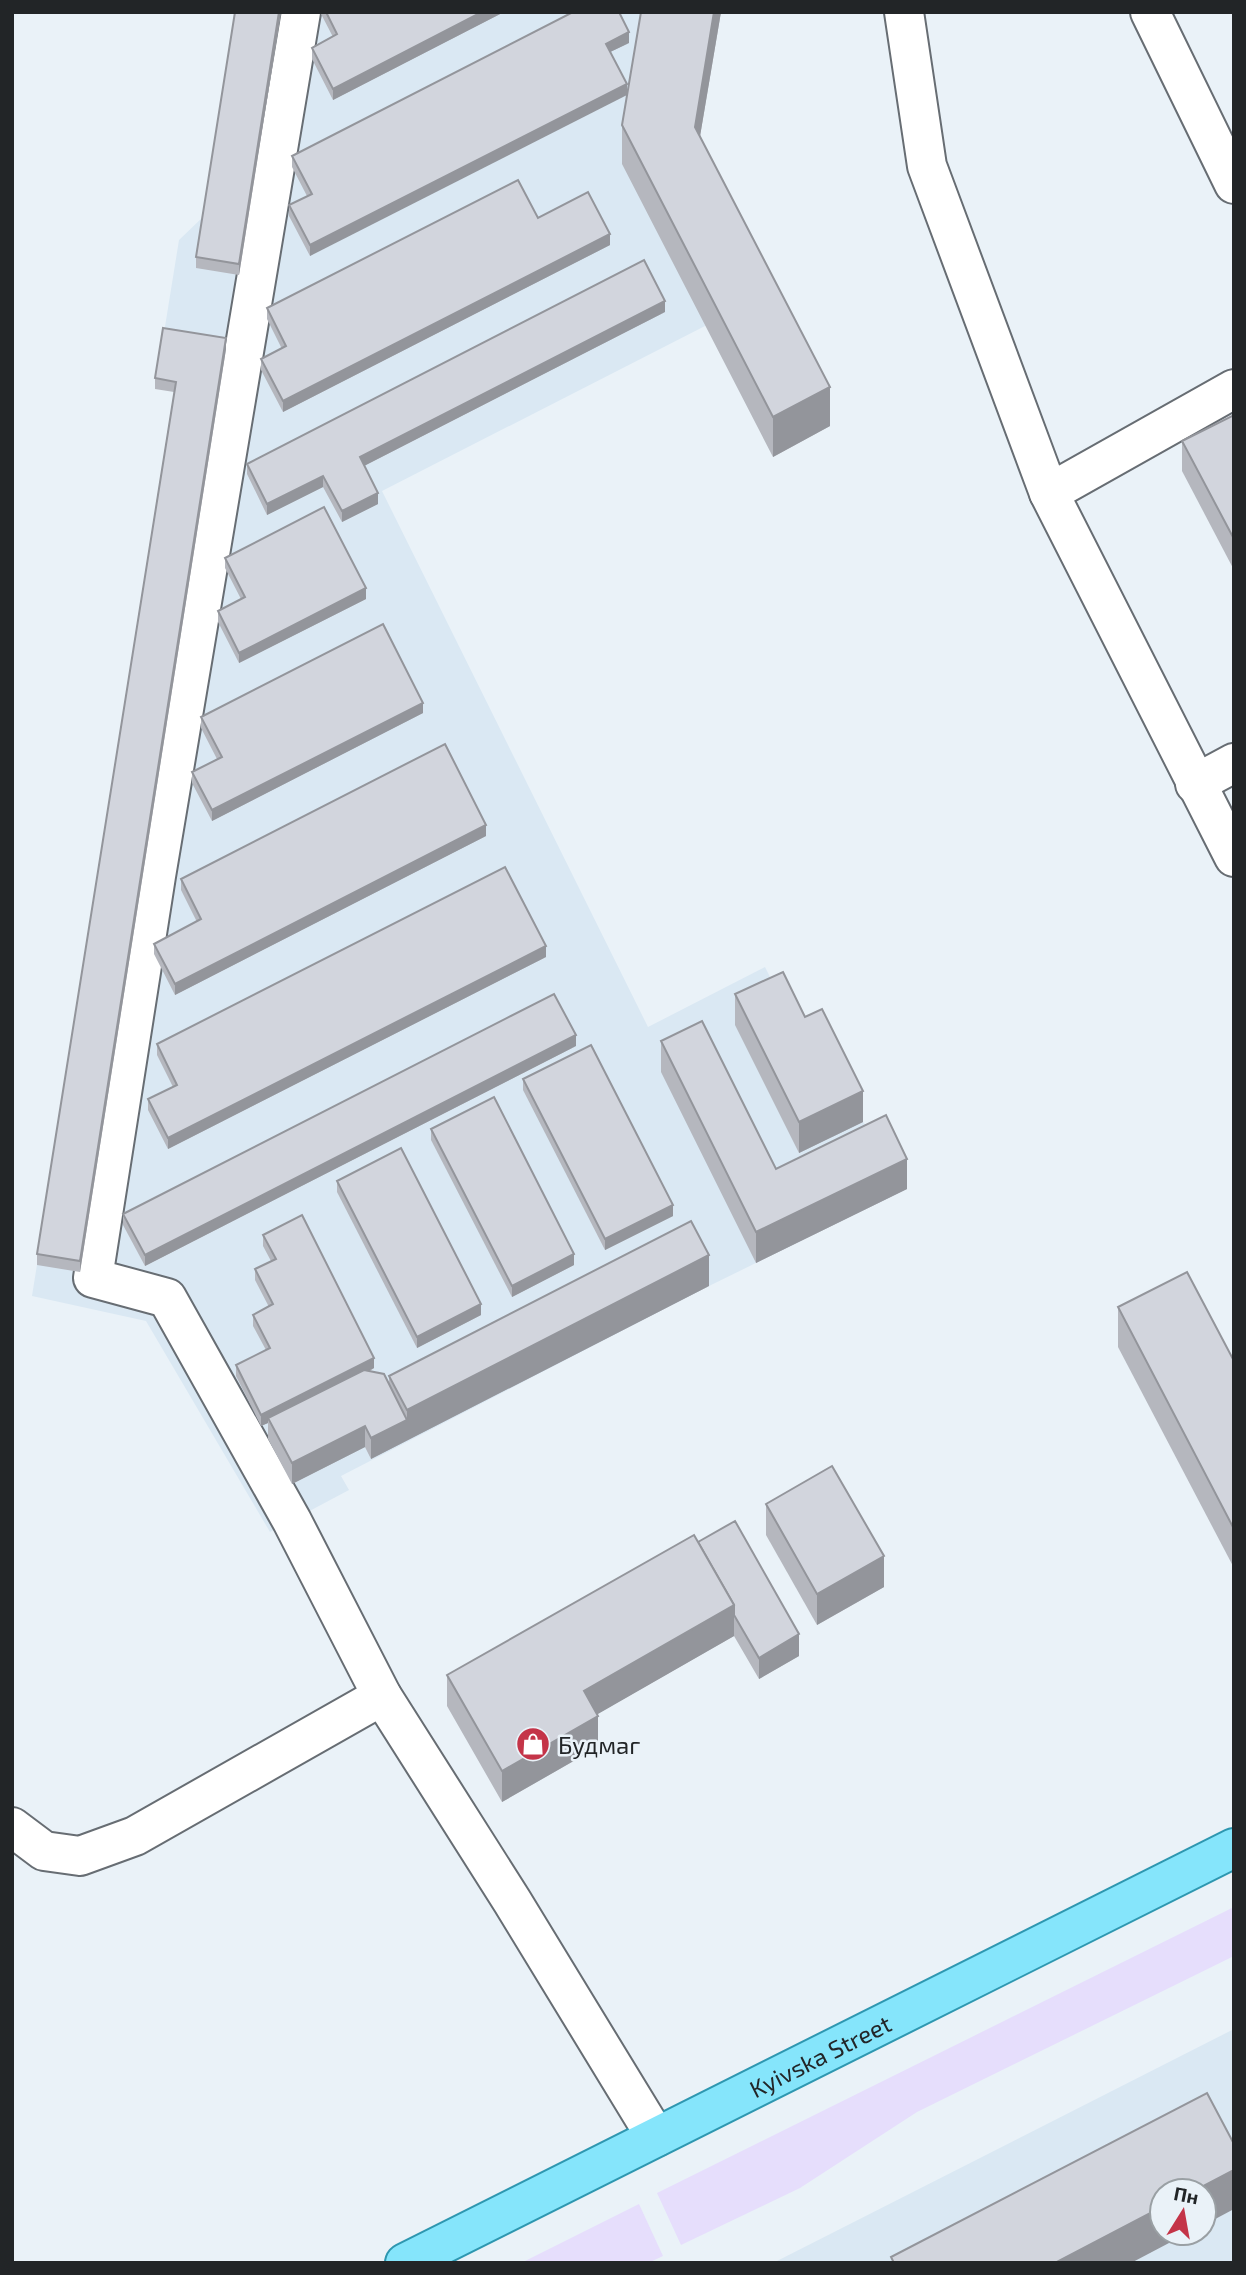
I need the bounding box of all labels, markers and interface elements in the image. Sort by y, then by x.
shop icon: Будмаг [514,1725,552,1763]
place label: Будмаг [558,1730,640,1760]
street label: Kyivska Street [744,2008,896,2103]
north arrow [1148,2177,1218,2247]
text: Пн [1172,2181,1201,2208]

